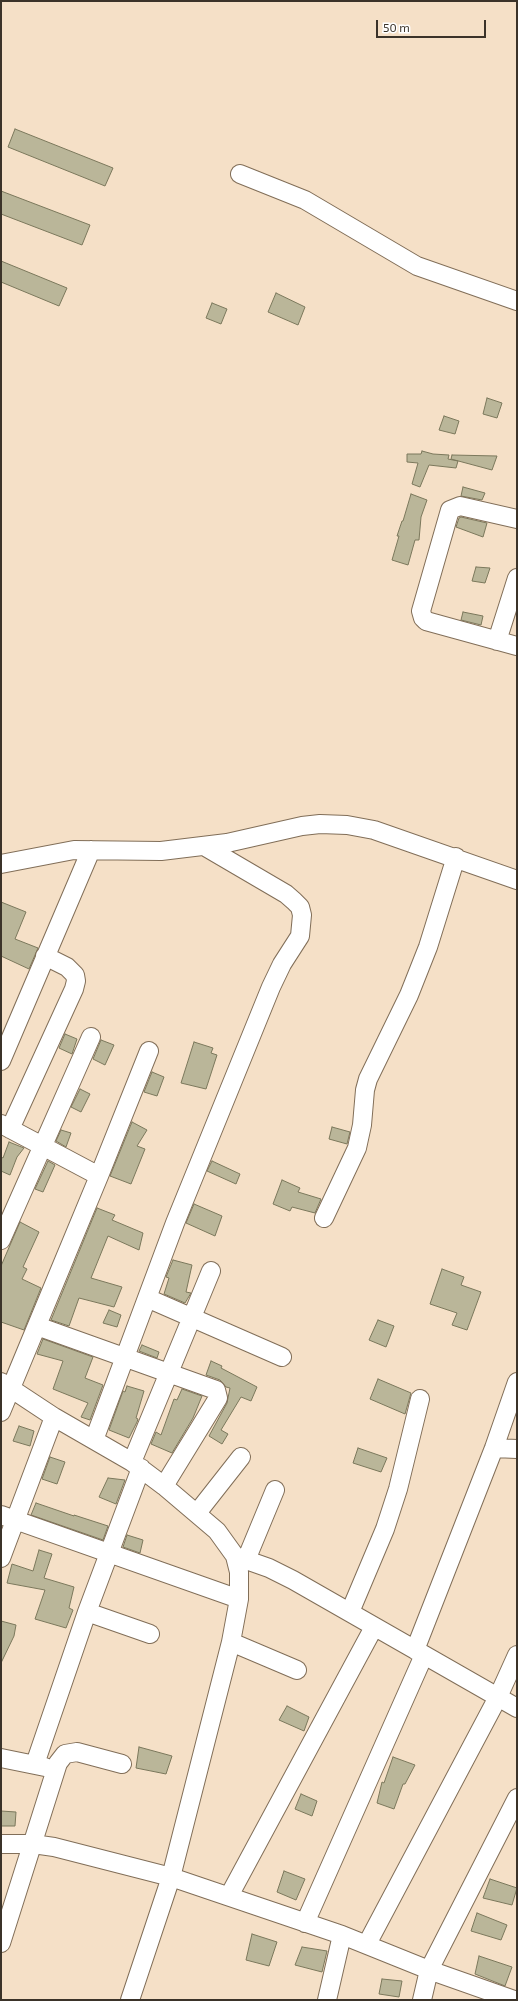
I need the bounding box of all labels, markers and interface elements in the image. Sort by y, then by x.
scale bar [378,12,488,38]
text: 50 m [383,20,410,34]

